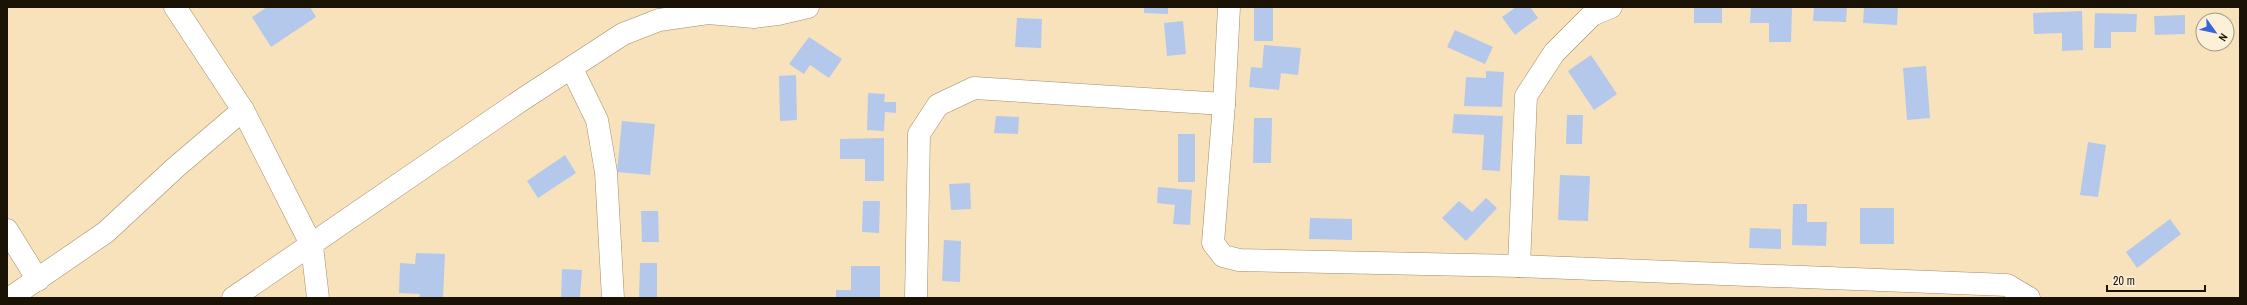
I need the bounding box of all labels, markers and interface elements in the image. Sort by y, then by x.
north arrow [2195,12,2235,52]
text: N [2216,31,2231,44]
scale bar [2107,267,2205,293]
text: 20 m [2113,273,2135,289]

